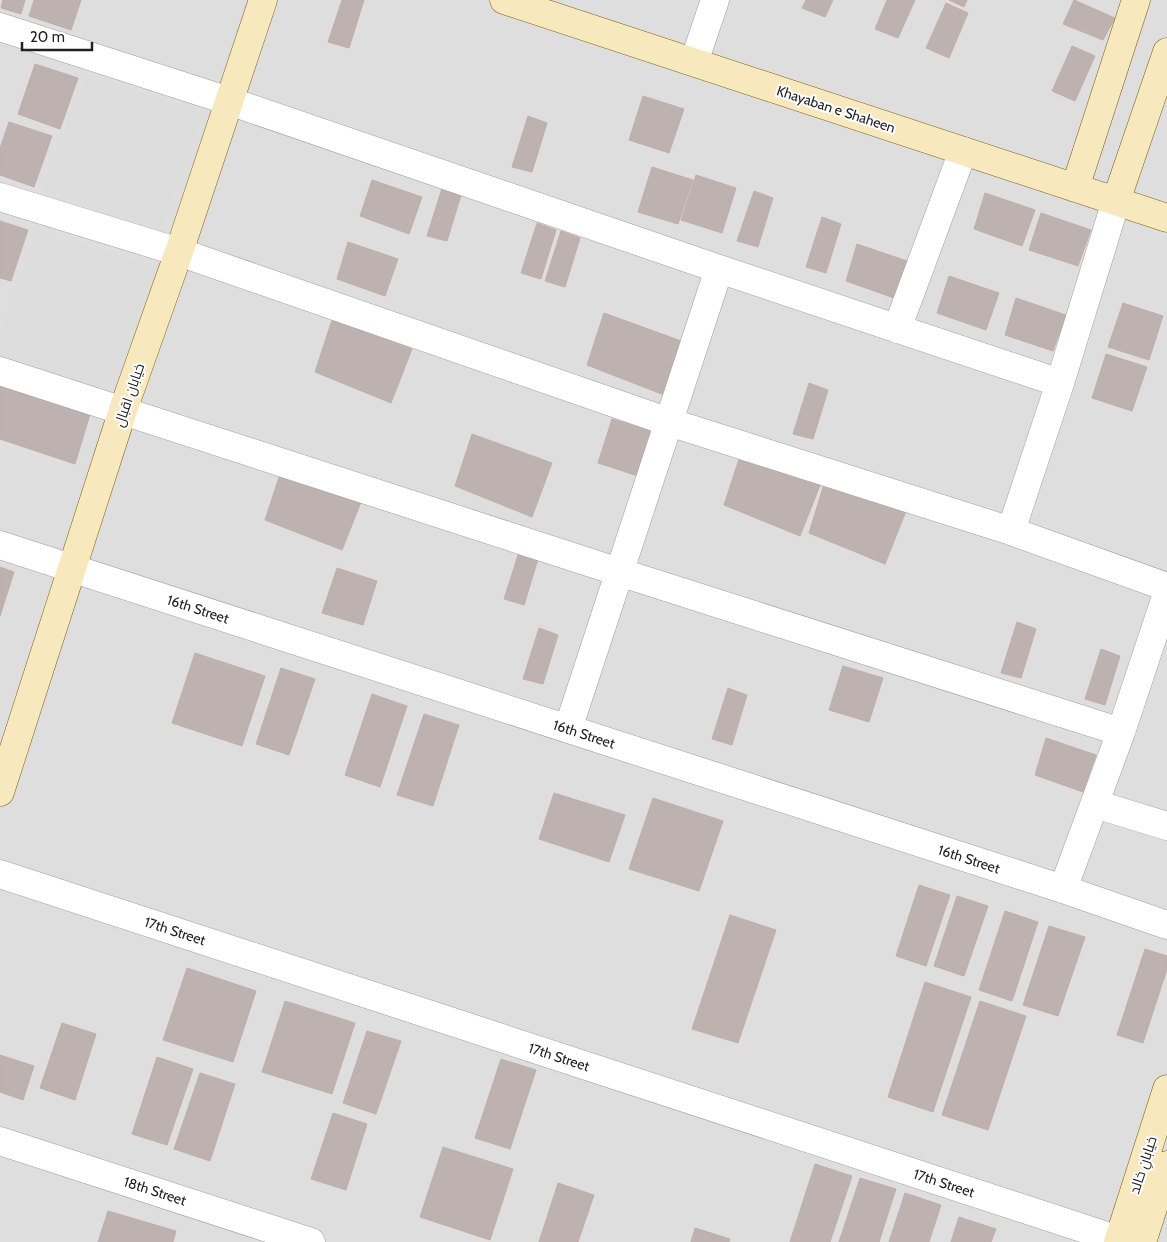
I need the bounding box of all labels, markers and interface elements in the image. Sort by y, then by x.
scale bar [22,20,92,52]
text: 20 m [30,28,65,46]
street label: Khayaban e Shaheen [774,81,898,137]
street label: خیابان اقبال [110,361,148,429]
street label: 16th Street [165,591,231,628]
street label: 16th Street [551,716,617,753]
street label: 16th Street [936,841,1002,878]
street label: 17th Street [142,913,208,949]
street label: 17th Street [526,1039,592,1075]
street label: خیابانِ خالد [1125,1134,1162,1196]
street label: 17th Street [911,1165,977,1201]
street label: 18th Street [122,1172,189,1210]

